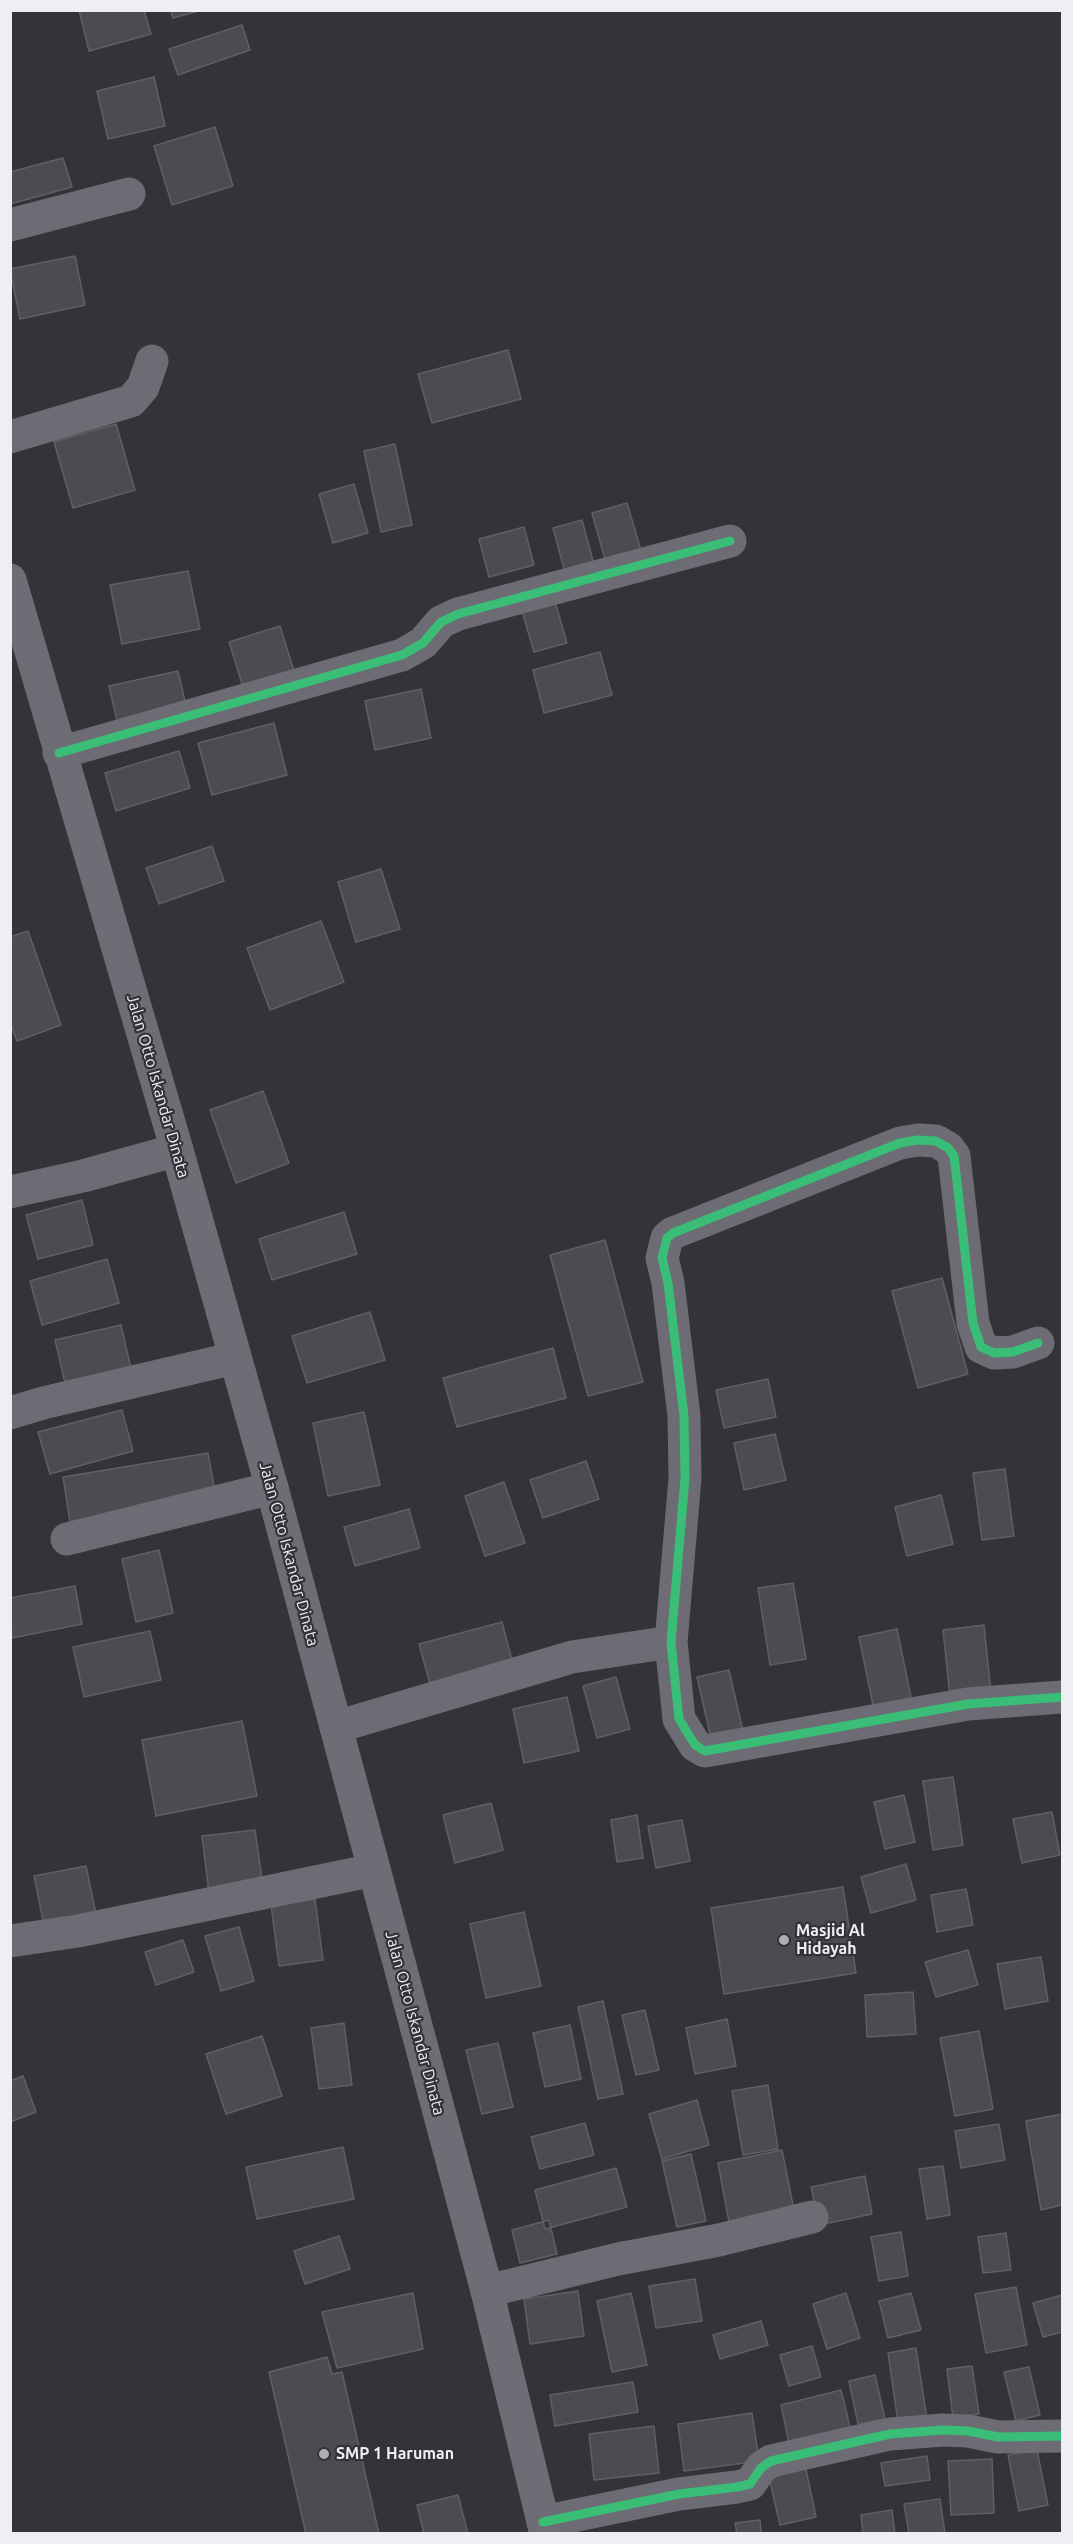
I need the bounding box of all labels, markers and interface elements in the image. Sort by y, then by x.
street label: Jalan Otto Iskandar Dinata [123,992,193,1180]
street label: Jalan Otto Iskandar Dinata [255,1460,323,1648]
place label: Masjid Al Hidayah [796,1921,865,1959]
street label: Jalan Otto Iskandar Dinata [381,1929,449,2117]
marker: Masjid Al Hidayah [777,1933,791,1947]
place label: SMP 1 Haruman [336,2444,454,2464]
marker: SMP 1 Haruman [317,2447,331,2461]

